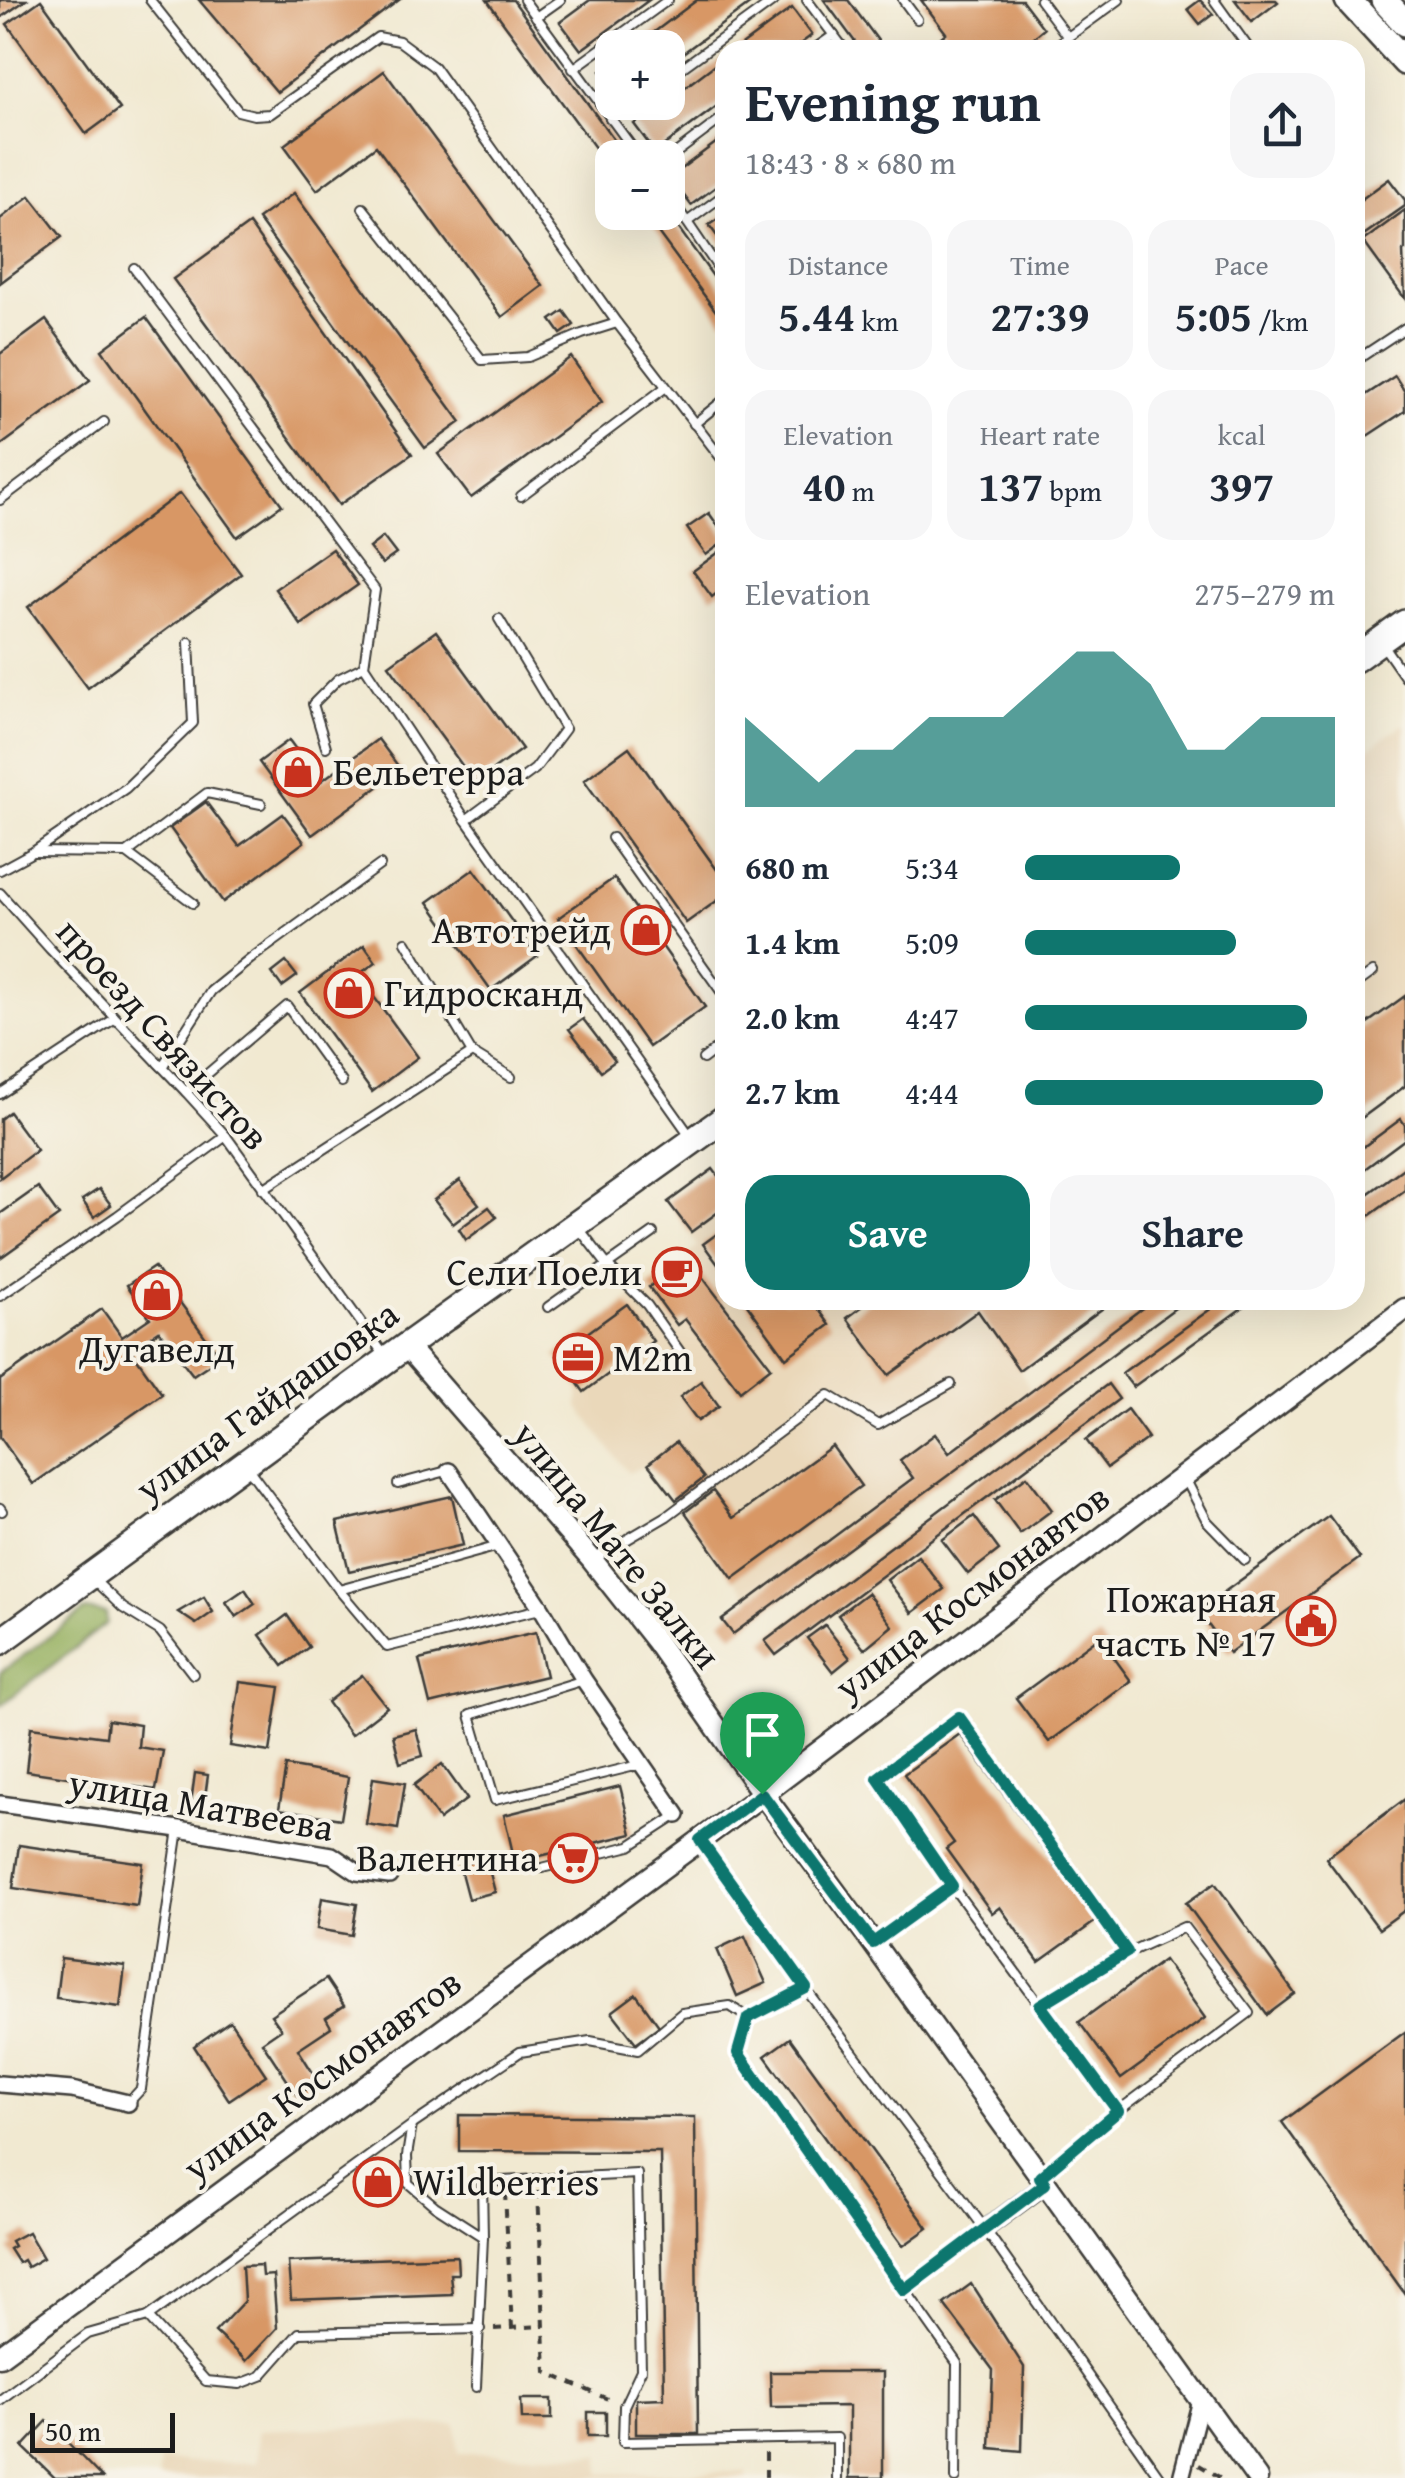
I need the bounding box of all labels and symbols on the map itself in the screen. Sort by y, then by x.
place label: Бельетерра [333,743,524,799]
shop icon: Бельетерра [272,746,324,798]
place label: Автотрейд [432,901,611,957]
shop icon: Автотрейд [620,904,672,956]
street label: проезд Связистов [44,905,283,1162]
place label: Гидросканд [384,964,583,1020]
shop icon: Гидросканд [323,967,375,1019]
place label: Сели Поели [446,1243,642,1299]
cafe icon: Сели Поели [651,1246,703,1298]
shop icon: Дугавелд [131,1269,183,1321]
street label: улица Гайдашовка [122,1285,410,1516]
place label: Дугавелд [78,1320,235,1376]
place label: М2m [613,1329,692,1385]
office icon: М2m [552,1332,604,1384]
street label: улица Мате Залки [500,1408,735,1680]
street label: улица Космонавтов [821,1469,1121,1714]
place label: Пожарная часть № 17 [1095,1570,1276,1670]
public building icon: Пожарная часть № 17 [1285,1595,1337,1647]
pin [720,1692,805,1795]
street label: улица Матвеева [63,1753,338,1855]
place label: Валентина [356,1829,538,1885]
supermarket icon: Валентина [547,1832,599,1884]
street label: улица Космонавтов [170,1954,472,2195]
place label: Wildberries [413,2153,599,2209]
shop icon: Wildberries [352,2156,404,2208]
scale bar [30,2408,175,2452]

